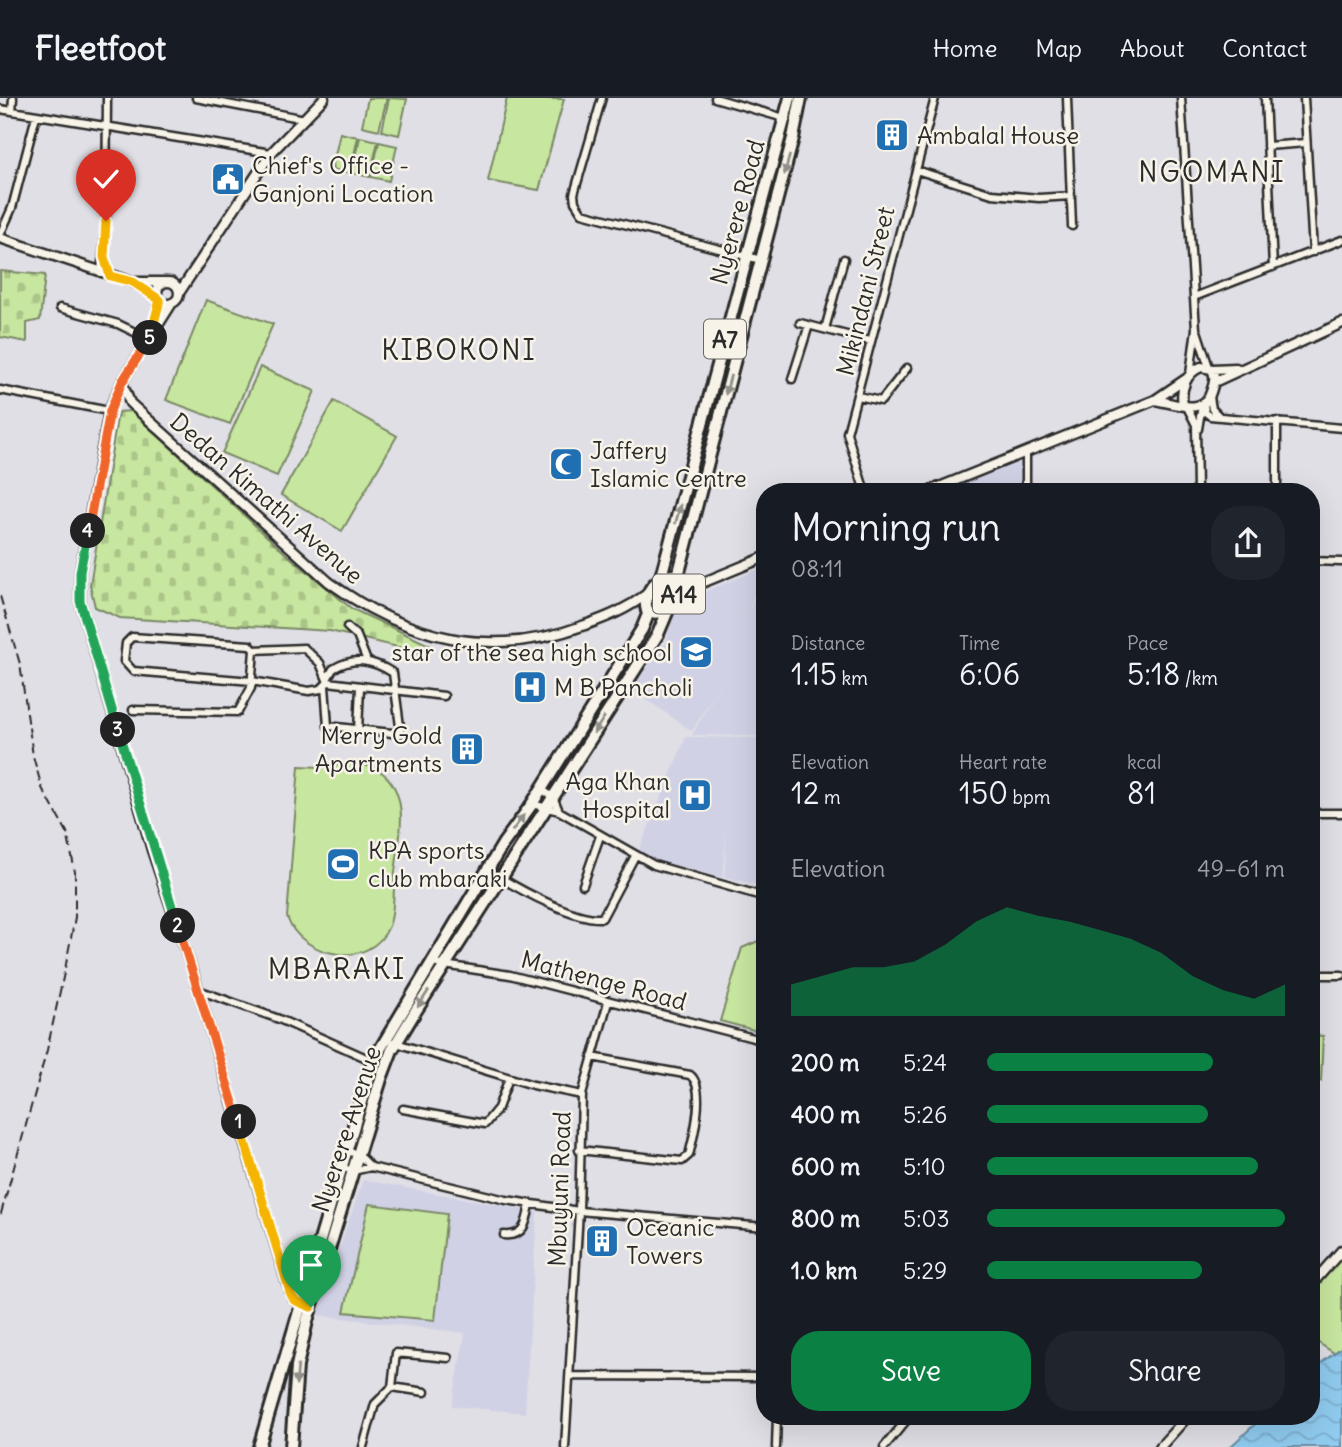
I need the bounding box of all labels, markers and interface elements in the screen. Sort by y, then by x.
text: Fleetfoot [35,27,166,69]
text: Home [933,33,997,63]
text: Map [1035,33,1082,63]
text: About [1120,33,1184,63]
text: Contact [1222,33,1307,63]
building icon: Ambalal House [873,116,911,154]
place label: Ambalal House [917,120,1079,150]
street label: Nyerere Road [703,136,771,288]
pin [76,149,136,221]
place label: Chief's Office - Ganjoni Location [252,150,434,208]
district label: NGOMANI [1138,154,1286,190]
one-way arrow [781,155,791,176]
icon: check [87,160,125,198]
public building icon: Chief's Office - Ganjoni Location [209,160,247,198]
street label: Mikindani Street [830,203,900,379]
pin: 5 [132,320,168,356]
road number: A7 [704,320,746,358]
text: 5 [144,325,155,349]
district label: KIBOKONI [381,332,537,368]
one-way arrow [723,375,733,396]
street label: Dedan Kimathi Avenue [164,406,370,590]
place label: Jaffery Islamic Centre [590,435,747,493]
mosque icon: Jaffery Islamic Centre [547,445,585,483]
one-way arrow [673,503,683,524]
text: Morning run [791,504,1001,551]
button: share [1211,506,1285,580]
pin: 4 [70,514,106,548]
text: 4 [82,518,93,542]
text: 08:11 [791,554,843,583]
road number: A14 [653,574,705,614]
text: Distance [791,631,865,655]
text: Time [959,631,1000,655]
text: Pace [1127,631,1168,655]
school or university icon: star of the sea high school [677,633,715,671]
place label: star of the sea high school [392,637,672,667]
text: 1.15 [791,655,837,693]
text: 6:06 [959,655,1020,693]
text: 5:18 [1127,655,1180,693]
text: km [837,666,868,690]
text: /km [1180,666,1218,690]
hospital icon: M B Pancholi [511,668,549,706]
place label: M B Pancholi [554,672,692,702]
pin: 3 [100,712,136,748]
one-way arrow [592,716,606,734]
text: 3 [112,717,123,741]
place label: Merry Gold Apartments [315,720,442,778]
building icon: Merry Gold Apartments [448,730,486,768]
text: Elevation [791,750,869,774]
text: Heart rate [959,750,1047,774]
text: kcal [1127,750,1161,774]
place label: Aga Khan Hospital [566,766,670,824]
text: 12 [791,774,819,812]
text: 150 [959,774,1008,812]
text: 81 [1127,774,1156,812]
hospital icon: Aga Khan Hospital [676,776,714,814]
text: m [819,785,841,809]
text: bpm [1008,785,1050,809]
one-way arrow [511,814,525,832]
place label: KPA sports club mbaraki [368,835,507,893]
sports icon: KPA sports club mbaraki [324,845,362,883]
text: Elevation [791,854,885,883]
text: 49–61 m [1197,854,1285,883]
pin: 2 [160,908,196,944]
text: 2 [172,913,183,937]
street label: Mathenge Road [518,943,690,1017]
district label: MBARAKI [268,951,406,987]
one-way arrow [417,989,430,1009]
street label: Nyerere Avenue [305,1042,387,1216]
text: 200 m [791,1048,860,1077]
text: 5:24 [903,1048,947,1077]
text: 400 m [791,1100,860,1129]
text: 5:26 [903,1100,947,1129]
pin: 1 [222,1104,256,1140]
text: 1 [235,1109,242,1133]
street label: Mbuyuni Road [541,1111,577,1267]
text: 600 m [791,1152,860,1181]
text: 5:10 [903,1152,946,1181]
text: 800 m [791,1204,860,1233]
text: 5:03 [903,1204,950,1233]
place label: Oceanic Towers [626,1212,715,1270]
building icon: Oceanic Towers [583,1222,621,1260]
pin [281,1235,341,1307]
icon: arrive [292,1246,330,1284]
text: 1.0 km [791,1256,857,1285]
text: 5:29 [903,1256,947,1285]
button: Save [791,1331,1031,1411]
button: Share [1045,1331,1285,1411]
one-way arrow [291,1364,302,1386]

